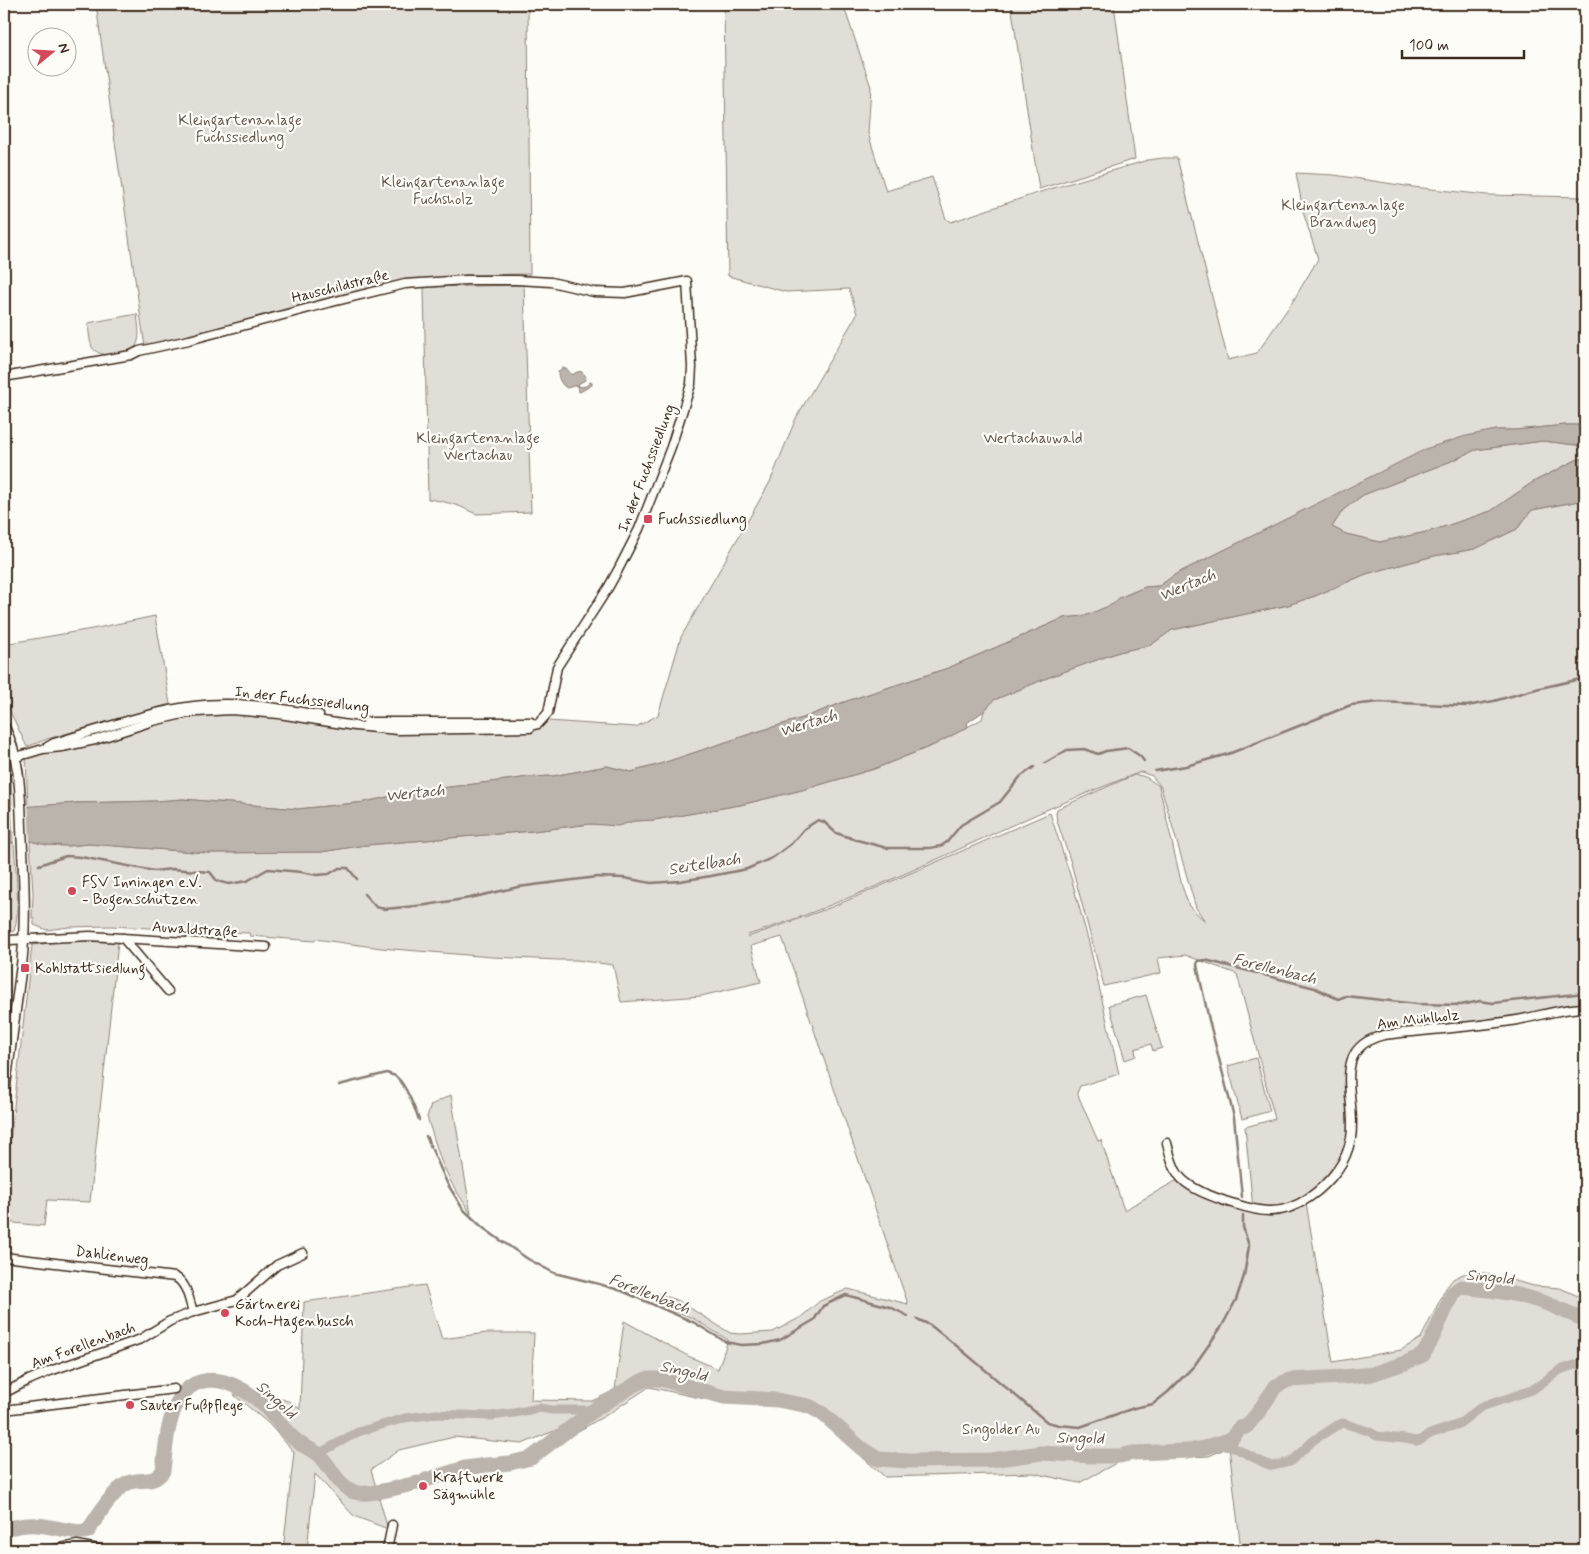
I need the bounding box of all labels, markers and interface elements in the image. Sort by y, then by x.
north arrow [28,28,78,78]
scale bar [1402,28,1524,60]
text: 100 m [1409,36,1449,56]
text: N [53,41,73,56]
park label: Kleingartenanlage Fuchssiedlung [178,111,302,149]
park label: Kleingartenanlage Fuchsholz [381,173,505,210]
park label: Kleingartenanlage Brandweg [1281,196,1405,234]
street label: Hauschildstraße [290,265,391,309]
street label: In der Fuchssiedlung [613,402,681,536]
park label: Kleingartenanlage Wertachau [416,429,540,466]
park label: Wertachauwald [983,429,1083,449]
place label: Fuchssiedlung [658,510,747,531]
marker: Fuchssiedlung [642,513,654,525]
water label: Wertach [1156,564,1219,606]
street label: In der Fuchssiedlung [233,682,370,719]
water label: Wertach [777,705,840,742]
water label: Wertach [385,780,446,807]
water label: Seitelbach [667,848,742,881]
place label: FSV Inningen e.V. - Bogenschützen [82,873,202,911]
marker: FSV Inningen e.V. - Bogenschützen [66,885,78,897]
street label: Auwaldstraße [151,917,238,943]
water label: Forellenbach [1231,949,1319,990]
place label: Kohlstattsiedlung [35,959,146,980]
marker: Kohlstattsiedlung [19,962,31,974]
street label: Am Mühlholz [1376,1005,1461,1035]
street label: Dahlienweg [74,1242,150,1271]
water label: Singold [1465,1265,1516,1293]
water label: Forellenbach [606,1269,693,1320]
place label: Gärtnerei Koch-Hagenbusch [235,1295,354,1333]
marker: Gärtnerei Koch-Hagenbusch [219,1307,231,1319]
street label: Am Forellenbach [28,1318,138,1374]
water label: Singold [658,1356,710,1389]
water label: Singold [250,1376,301,1426]
place label: Sauter Fußpflege [140,1396,243,1416]
marker: Sauter Fußpflege [124,1399,136,1411]
park label: Singolder Au [962,1420,1040,1441]
water label: Singold [1056,1428,1105,1451]
place label: Kraftwerk Sägmühle [433,1468,504,1505]
marker: Kraftwerk Sägmühle [417,1480,429,1492]

